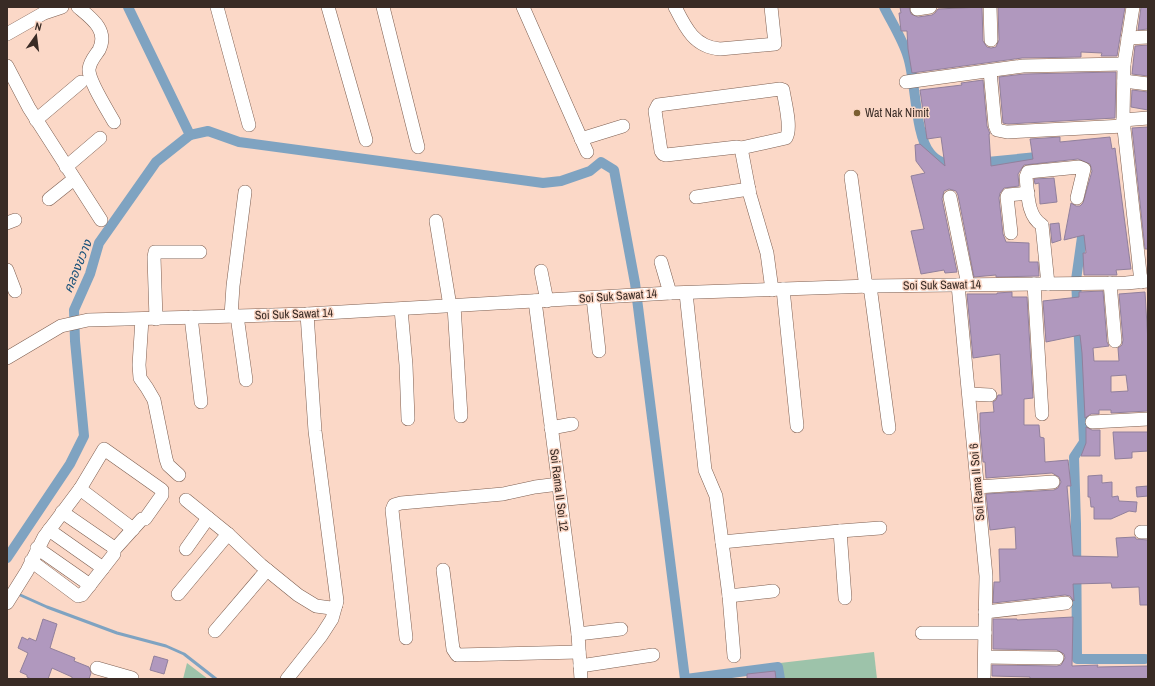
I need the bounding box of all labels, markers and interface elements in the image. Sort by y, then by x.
north arrow [16,16,56,56]
text: N [34,19,43,34]
place label: Wat Nak Nimit [865,105,929,121]
marker: Wat Nak Nimit [852,108,862,118]
water label: คลองขวาง [59,236,96,295]
street label: Soi Suk Sawat 14 [903,276,982,294]
street label: Soi Suk Sawat 14 [578,285,658,307]
street label: Soi Suk Sawat 14 [255,305,334,323]
street label: Soi Rama II Soi 6 [966,443,988,521]
street label: Soi Rama II Soi 12 [546,448,572,532]

